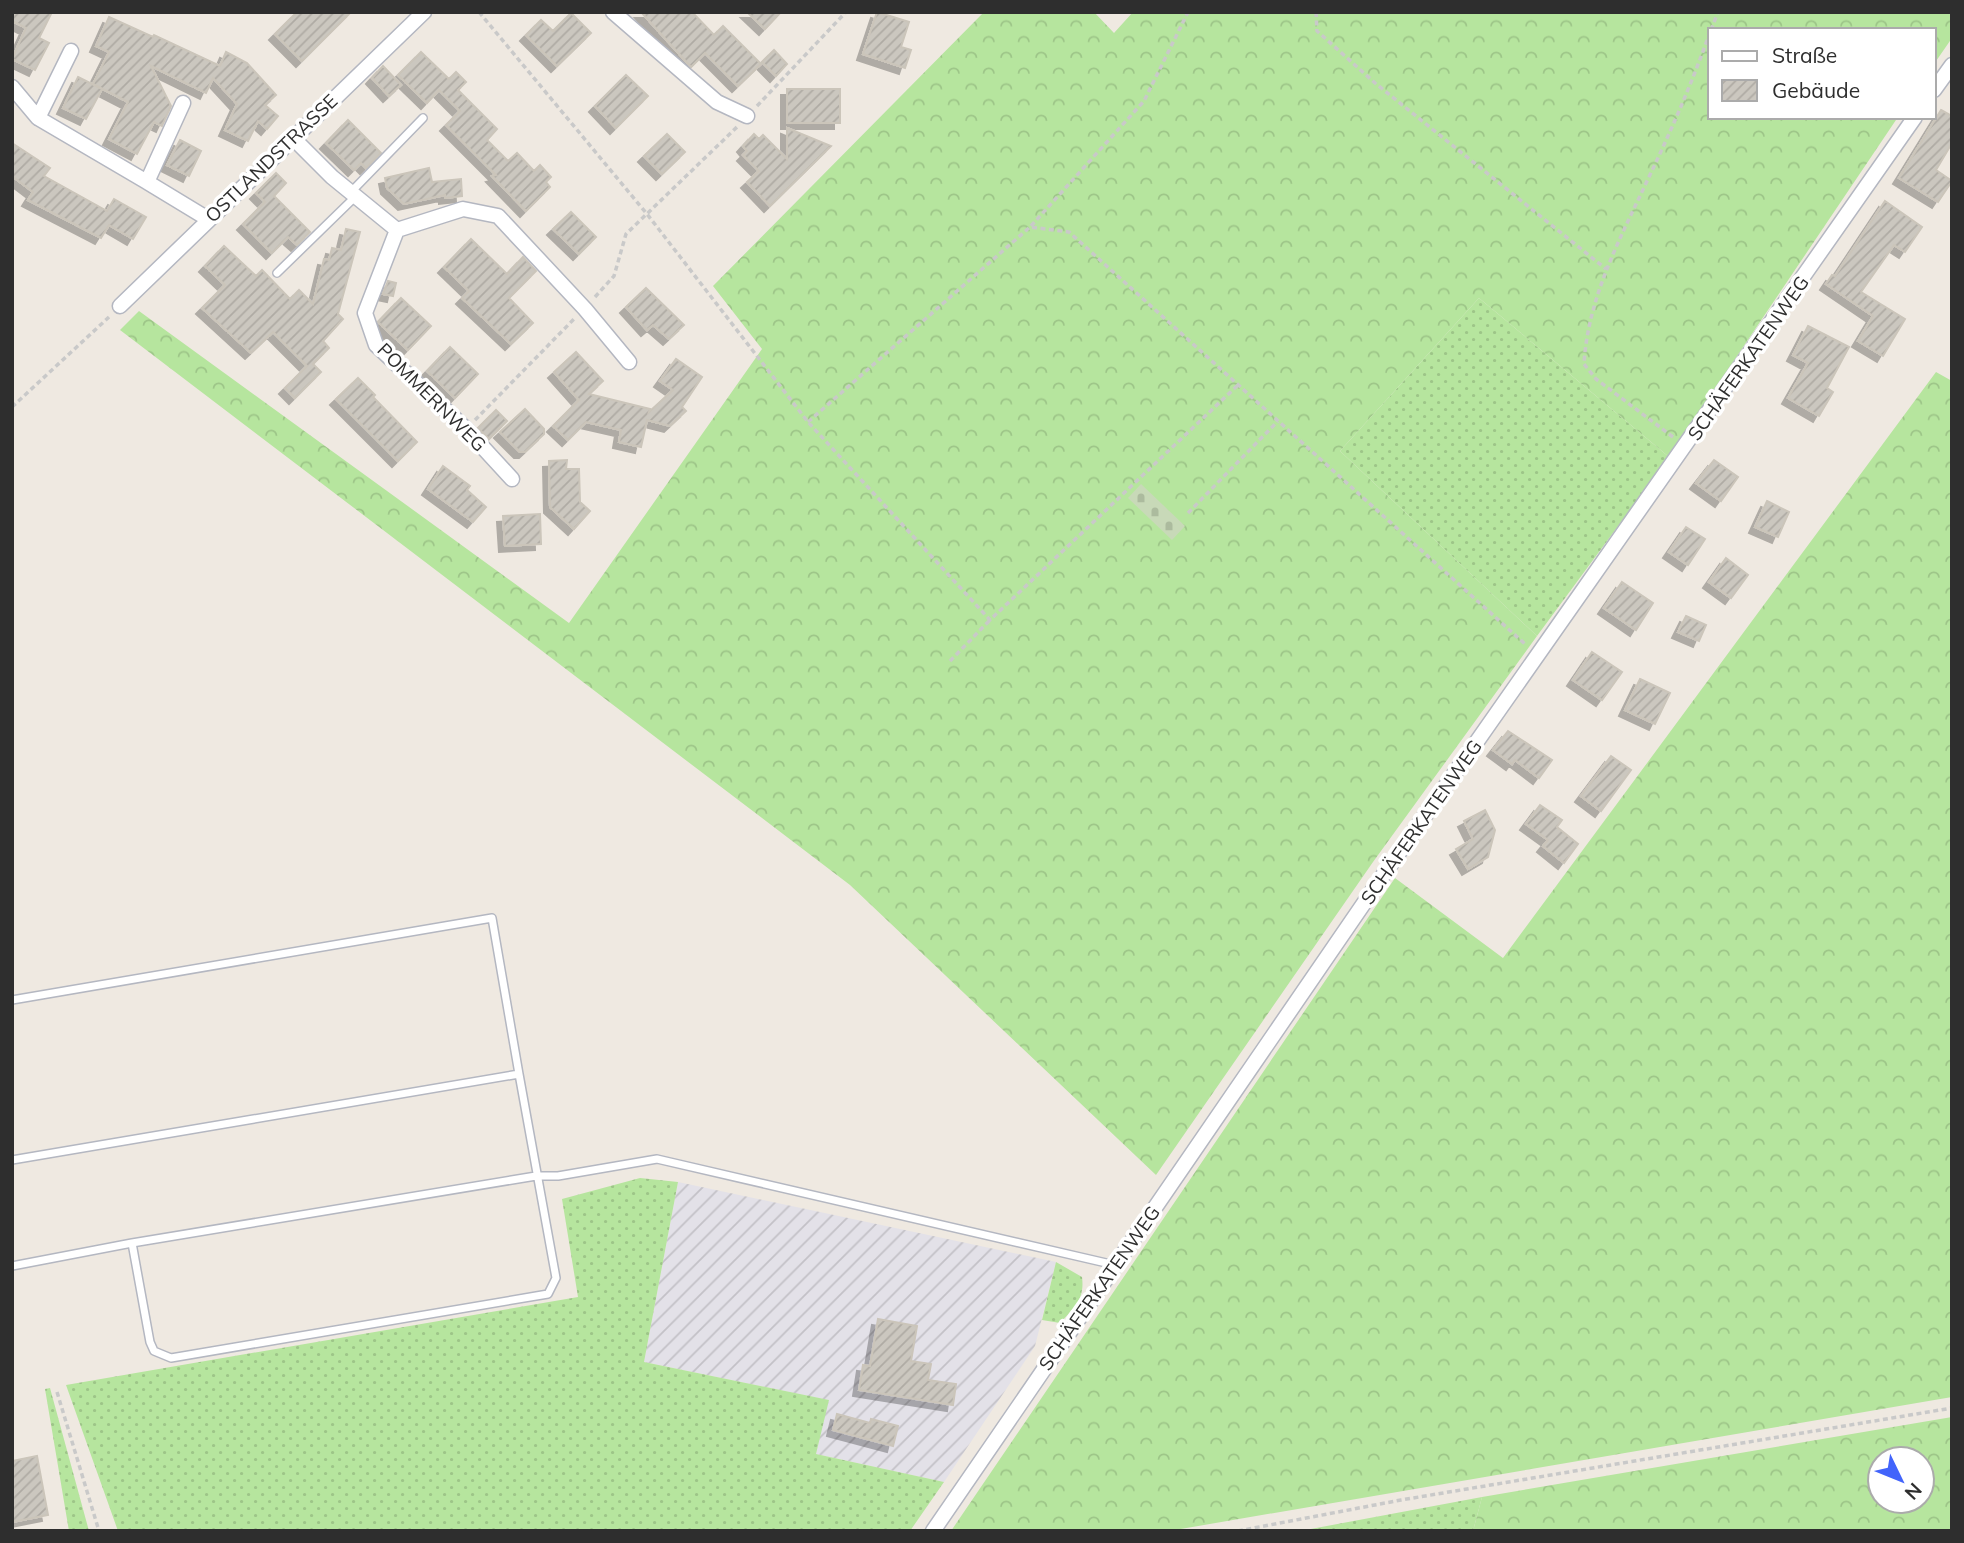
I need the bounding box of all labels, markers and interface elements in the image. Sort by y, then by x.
legend [1708,28,1936,119]
text: Straße [1772,42,1837,68]
text: Gebäude [1772,77,1860,103]
street label: OSTLANDSTRASSE [200,89,342,227]
street label: SCHÄFERKATENWEG [1682,271,1814,445]
street label: POMMERNWEG [373,338,491,456]
street label: SCHÄFERKATENWEG [1355,735,1487,909]
street label: SCHÄFERKATENWEG [1033,1201,1165,1375]
north arrow [1866,1445,1936,1515]
text: N [1900,1478,1927,1505]

